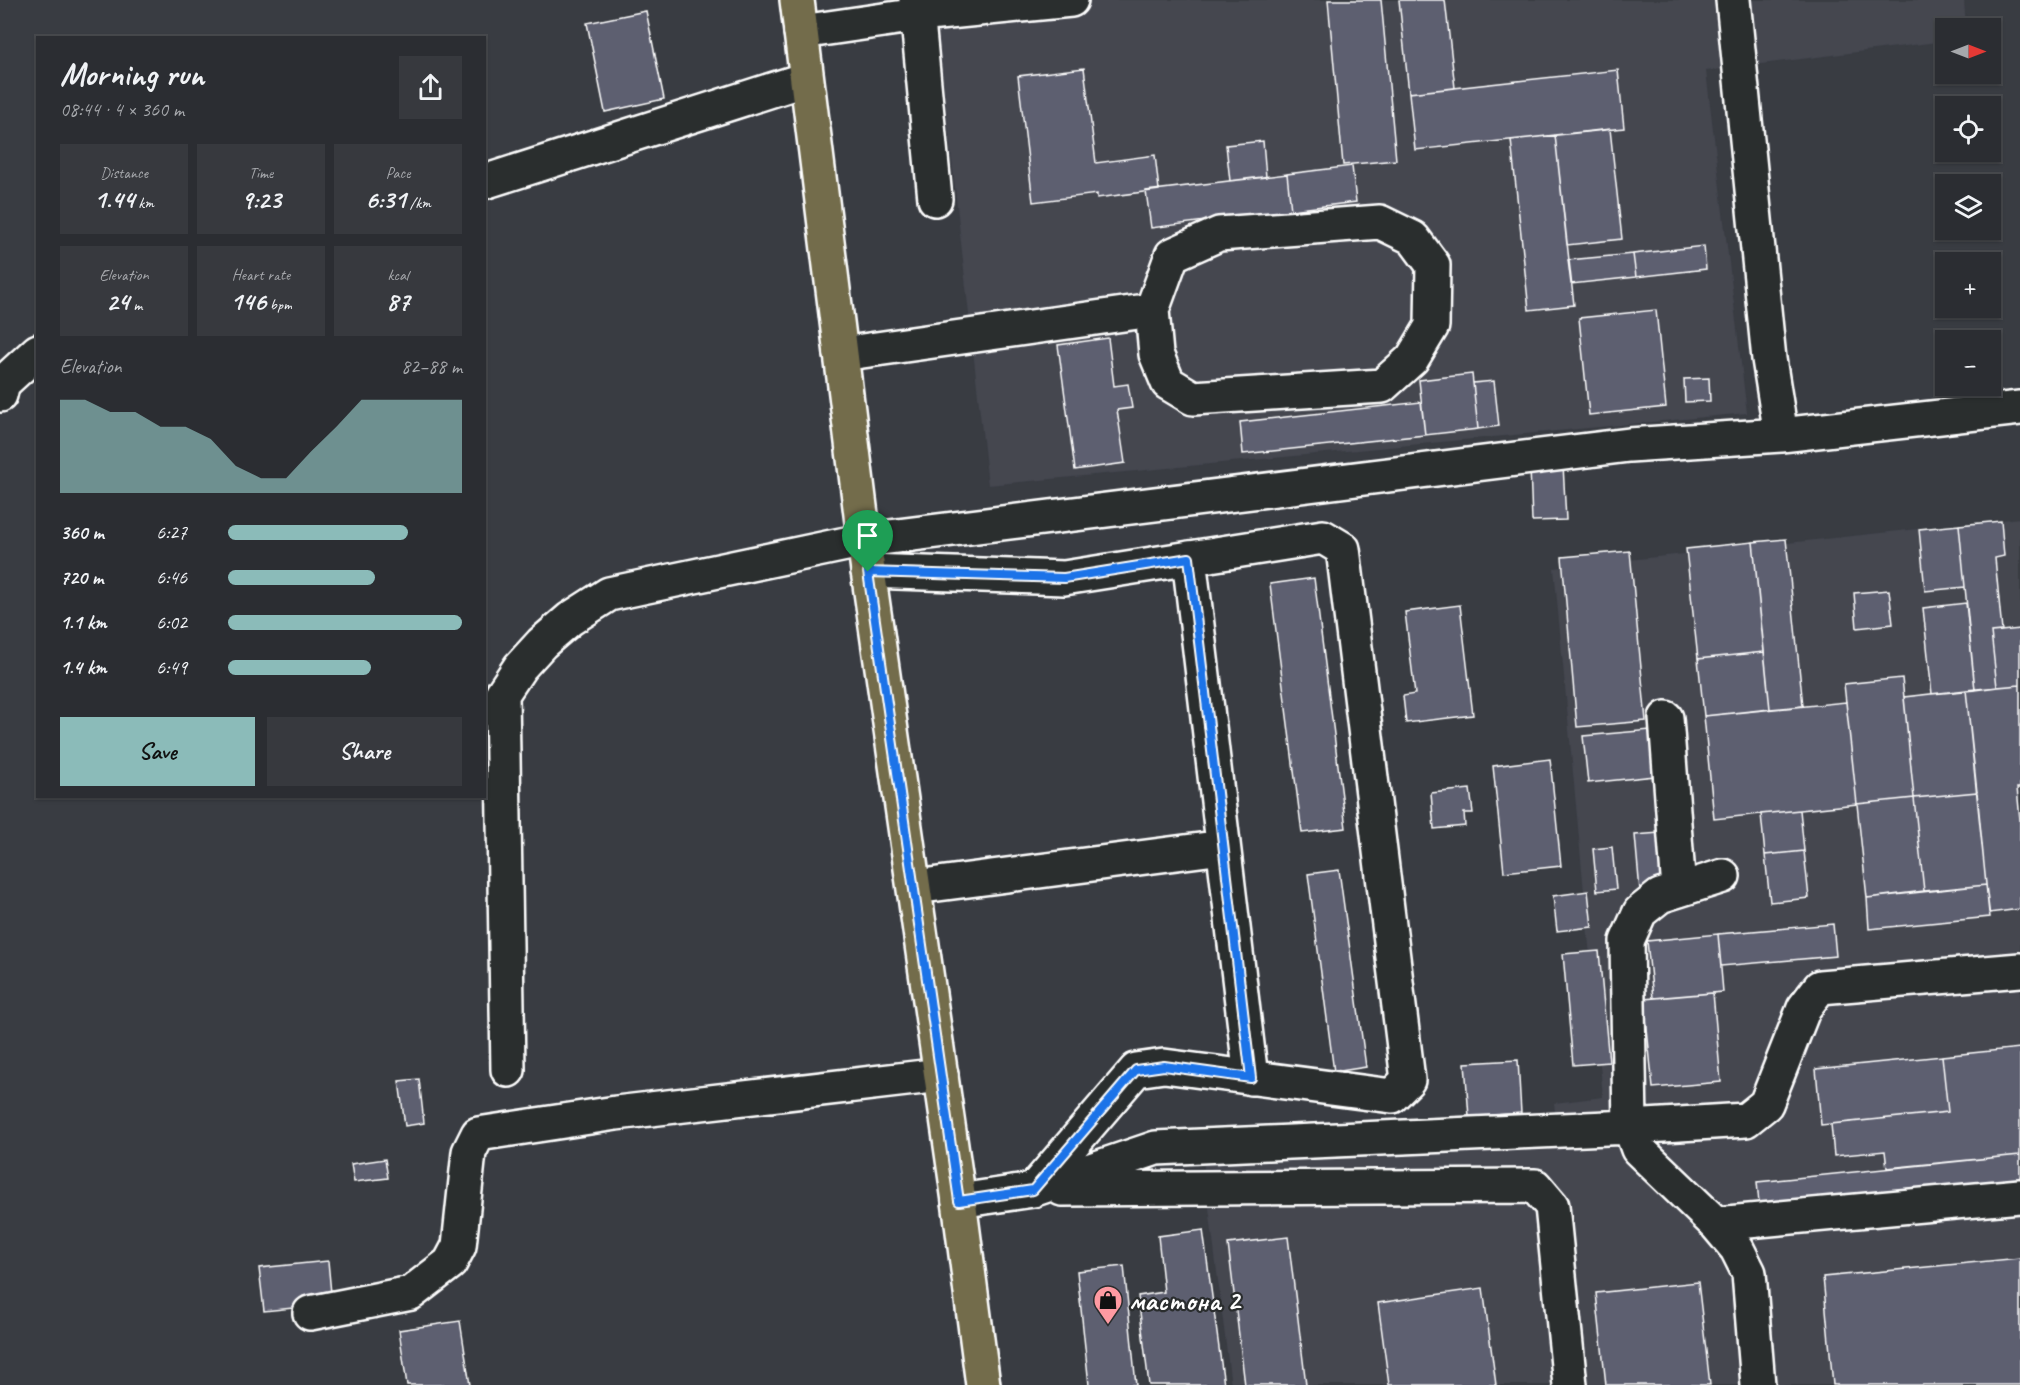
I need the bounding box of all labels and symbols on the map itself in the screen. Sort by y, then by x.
north arrow [1935,18,2001,84]
pin [842,510,893,572]
place label: мастона 2 [1129,1283,1242,1318]
shop icon: мастона 2 [1092,1284,1124,1326]

